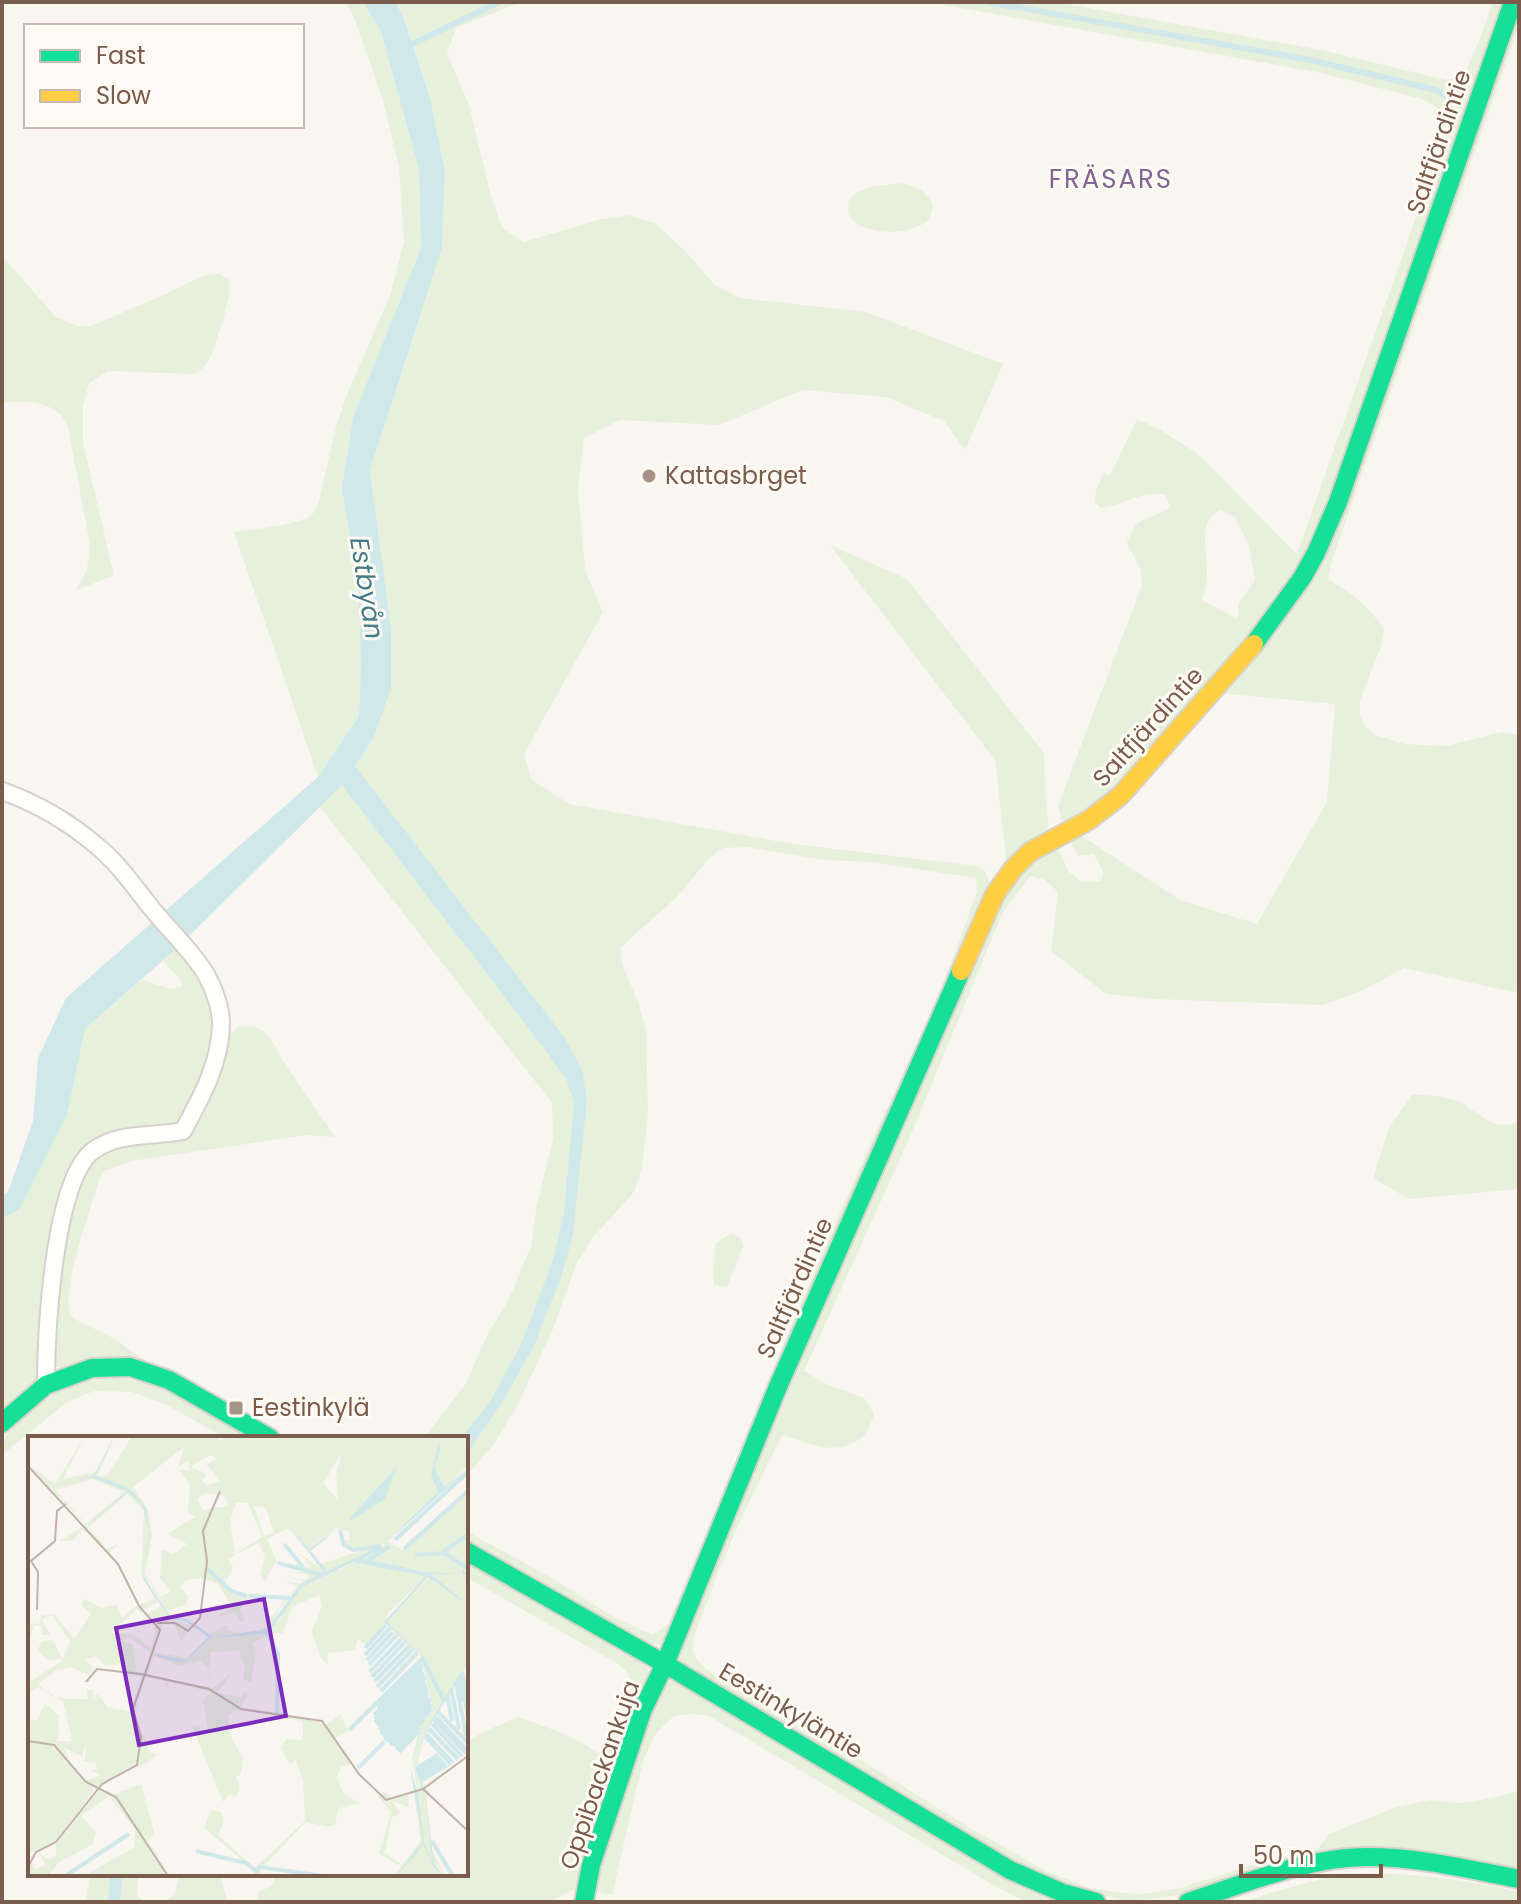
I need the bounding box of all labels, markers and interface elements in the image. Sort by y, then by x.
legend [24,24,304,128]
text: Fast [96,39,146,72]
street label: Saltfjärdintie [1398,65,1479,219]
text: Slow [96,79,151,112]
district label: FRÄSARS [1049,161,1173,197]
place label: Kattasbrget [665,459,807,492]
marker: Kattasbrget [640,467,658,485]
water label: Estbyån [341,534,393,642]
street label: Saltfjärdintie [1085,660,1210,794]
street label: Saltfjärdintie [749,1212,840,1363]
place label: Eestinkylä [252,1391,370,1424]
marker: Eestinkylä [227,1399,245,1417]
inset map [28,1436,468,1876]
street label: Eestinkyläntie [713,1655,869,1767]
street label: Oppibackankuja [552,1676,647,1874]
scale bar [1241,1828,1381,1878]
text: 50 m [1253,1839,1314,1872]

